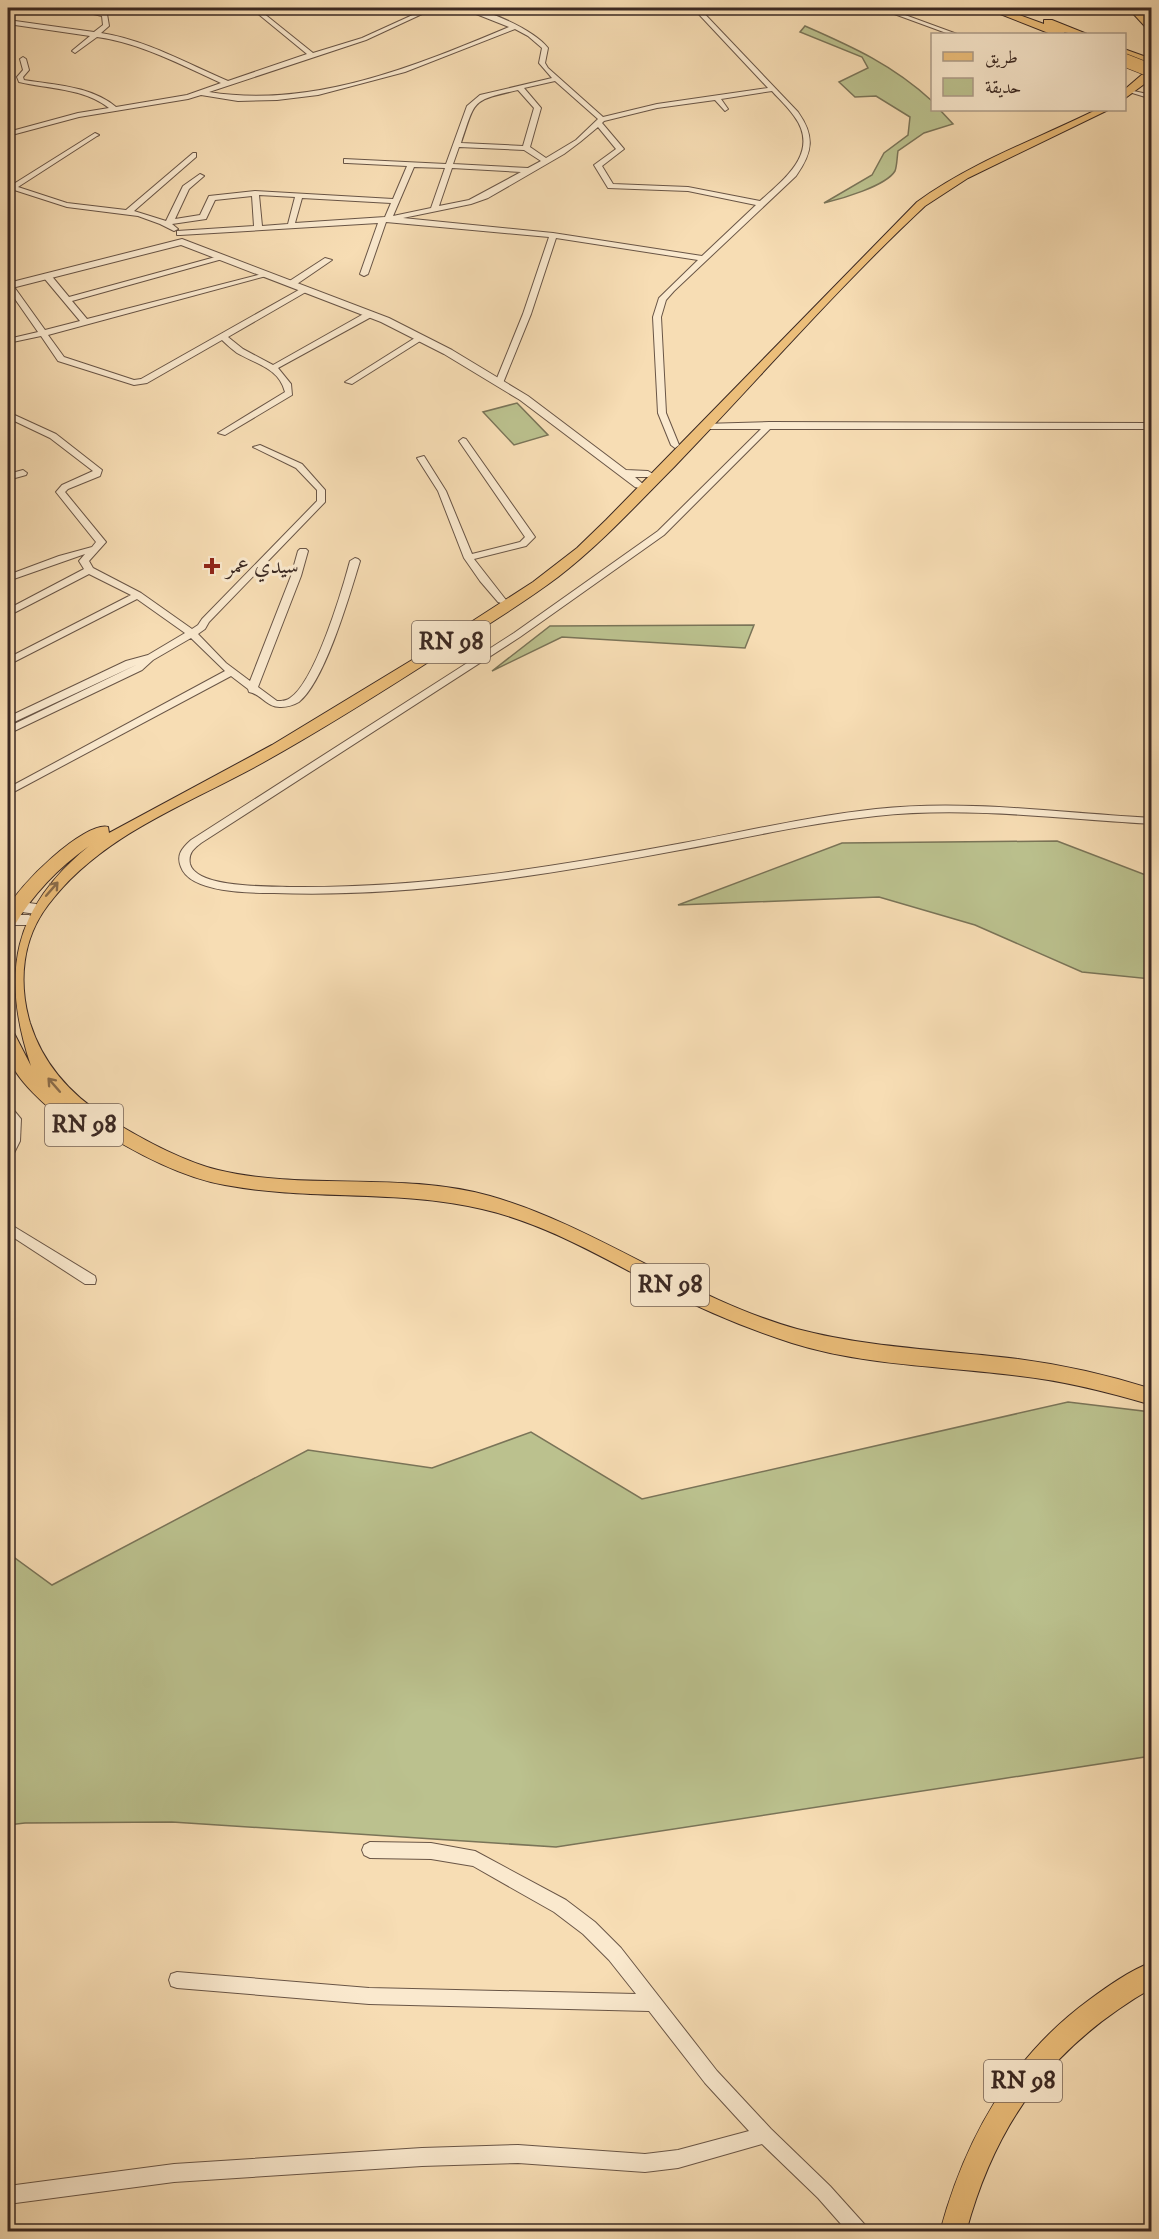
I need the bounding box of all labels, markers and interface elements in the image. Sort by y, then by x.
legend [931,33,1126,111]
text: طريق [985,47,1018,69]
text: حديقة [985,77,1021,99]
place label: سيدي عمر [224,553,299,583]
marker: سيدي عمر [203,557,221,575]
road number: RN 98 [412,621,490,663]
one-way arrow [45,882,59,897]
one-way arrow [47,1078,61,1093]
road number: RN 98 [45,1104,123,1146]
road number: RN 98 [631,1264,709,1306]
road number: RN 98 [984,2060,1062,2102]

